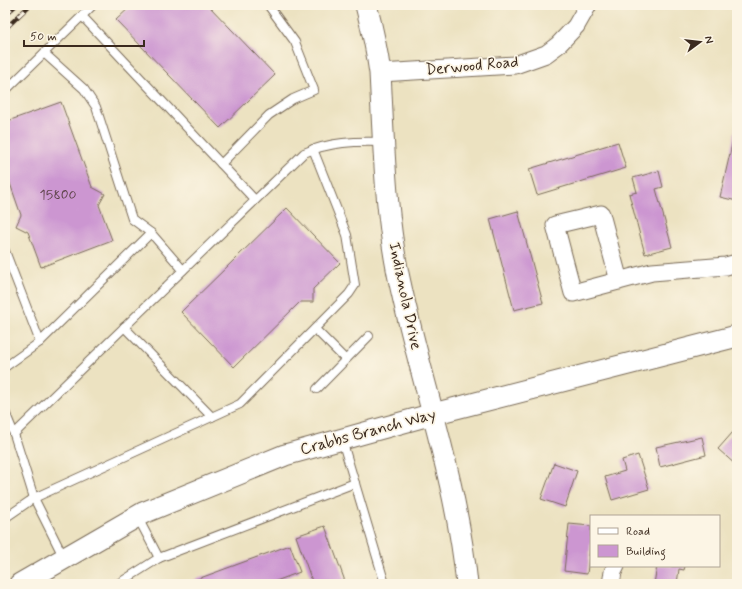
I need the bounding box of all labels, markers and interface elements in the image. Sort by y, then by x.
scale bar [24,22,144,48]
north arrow [680,22,720,62]
text: 50 m [30,29,57,45]
text: N [701,34,716,45]
street label: Derwood Road [425,51,519,81]
house number: 15800 [39,186,77,204]
street label: Indianola Drive [383,240,427,352]
street label: Crabbs Branch Way [298,404,438,460]
legend [590,515,720,567]
text: Road [626,524,650,540]
text: Building [626,544,666,561]

